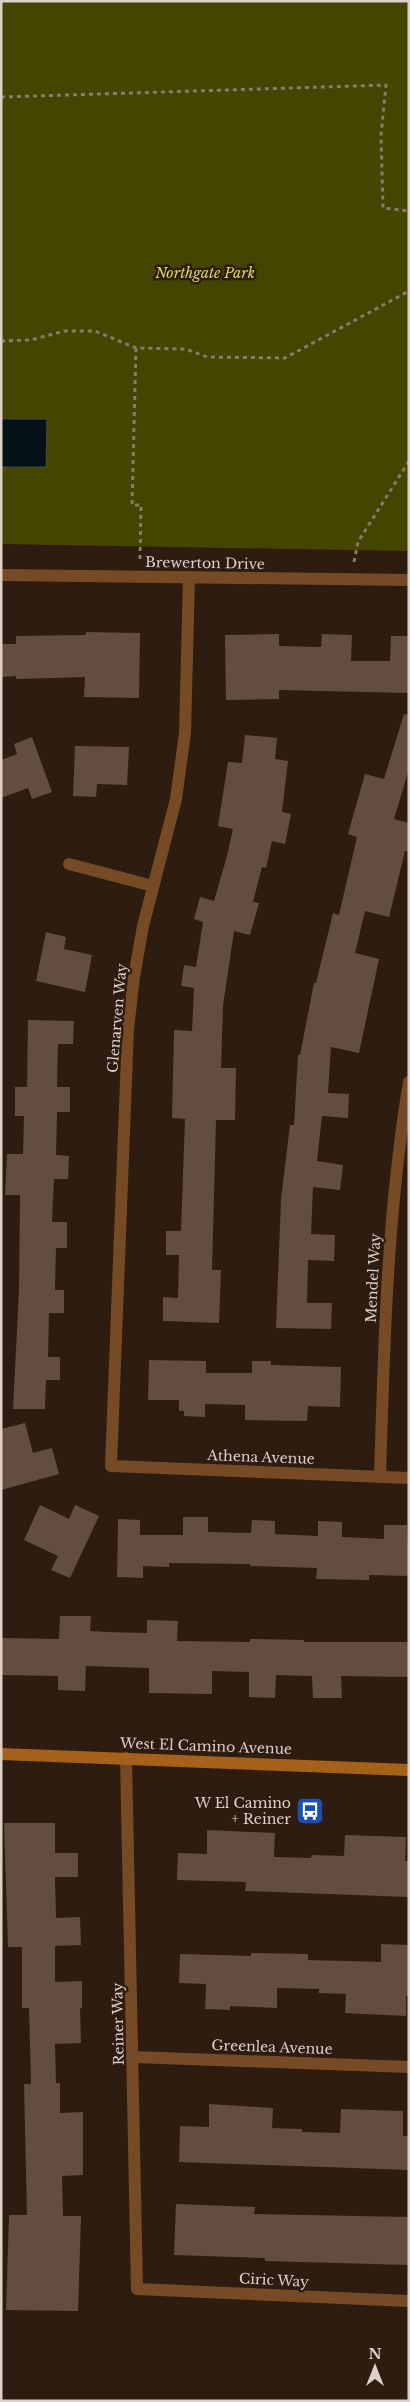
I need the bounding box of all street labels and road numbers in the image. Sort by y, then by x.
street label: Brewerton Drive [145,553,265,573]
street label: Glenarven Way [103,962,131,1073]
street label: Mendel Way [362,1233,384,1323]
street label: Athena Avenue [206,1446,315,1468]
street label: West El Camino Avenue [119,1734,292,1758]
street label: Reiner Way [108,1982,128,2066]
street label: Greenlea Avenue [211,2036,333,2058]
street label: Ciric Way [239,2269,310,2291]

